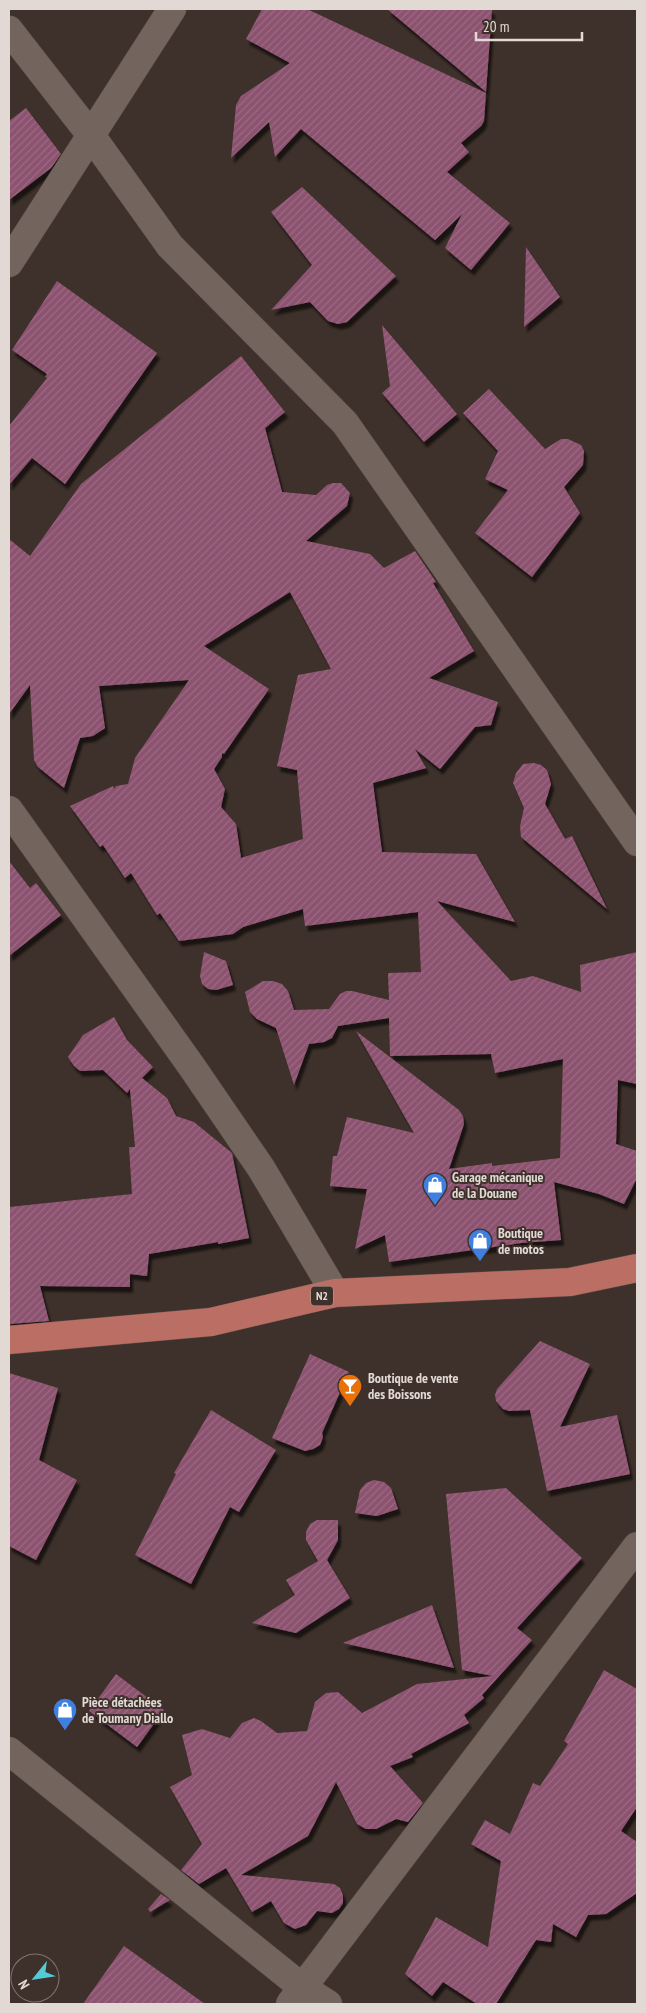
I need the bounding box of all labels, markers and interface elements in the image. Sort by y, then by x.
scale bar [476,10,582,42]
text: 20 m [483,17,509,36]
place label: Garage mécanique de la Douane [452,1168,544,1202]
shop icon: Garage mécanique de la Douane [422,1172,448,1206]
place label: Boutique de motos [498,1224,544,1258]
shop icon: Boutique de motos [467,1228,493,1262]
road number: N2 [311,1286,333,1305]
place label: Boutique de vente des Boissons [368,1369,459,1403]
bar icon: Boutique de vente des Boissons [337,1373,363,1407]
place label: Pièce détachées de Toumany Diallo [82,1693,173,1727]
shop icon: Pièce détachées de Toumany Diallo [52,1697,78,1731]
north arrow [10,1953,60,2003]
text: N [14,1977,33,1992]

